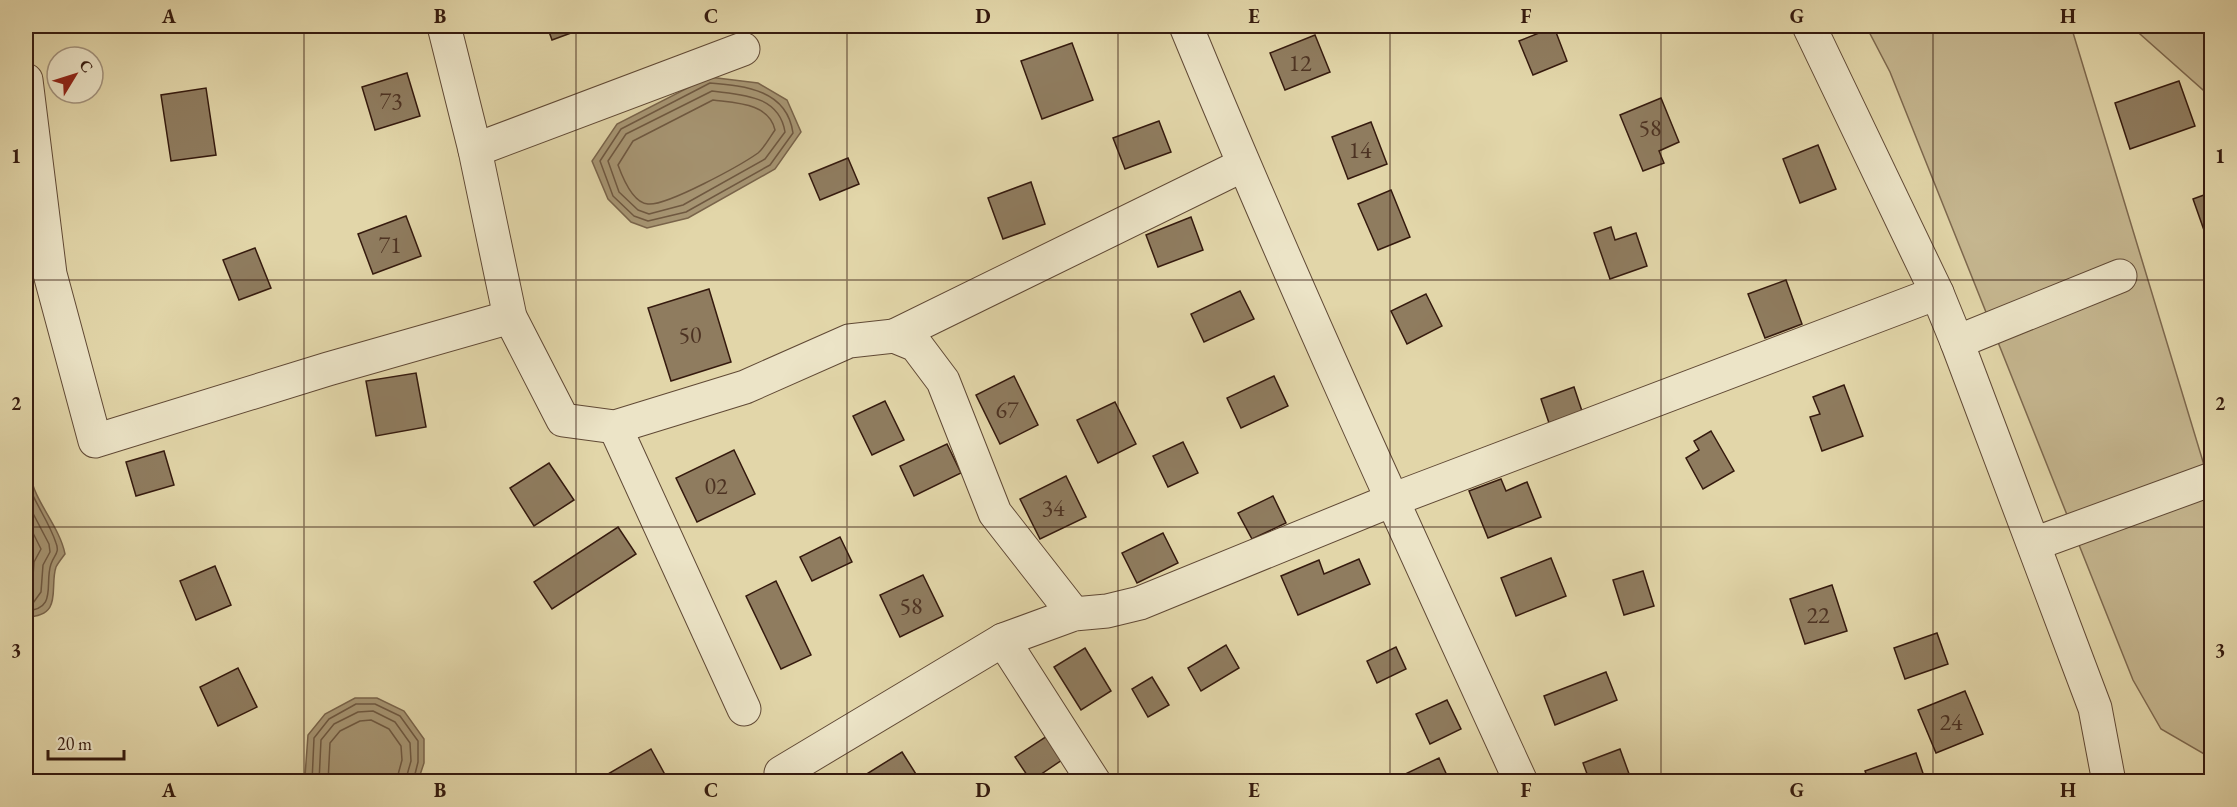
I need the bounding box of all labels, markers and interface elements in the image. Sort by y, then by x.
text: A [161,3,177,29]
text: B [434,3,446,29]
text: C [704,3,718,29]
text: D [975,3,991,29]
text: E [1248,3,1260,29]
text: F [1521,3,1532,29]
text: G [1790,3,1804,29]
text: H [2060,3,2076,29]
north arrow [45,45,105,105]
house number: 12 [1288,47,1312,78]
text: С [75,55,98,77]
house number: 73 [379,85,403,116]
house number: 58 [1638,112,1662,143]
house number: 14 [1348,134,1372,165]
text: 1 [11,143,21,169]
text: 1 [2215,143,2225,169]
house number: 71 [378,229,402,260]
house number: 50 [678,319,702,350]
text: 2 [11,390,22,416]
text: 2 [2215,390,2226,416]
house number: 67 [995,394,1019,425]
house number: 02 [704,470,728,501]
house number: 34 [1041,492,1065,523]
house number: 58 [899,590,923,621]
house number: 22 [1806,599,1830,630]
text: 3 [11,637,21,663]
text: 3 [2215,637,2225,663]
house number: 24 [1939,706,1963,737]
scale bar [48,723,124,761]
text: 20 m [57,732,92,755]
text: A [161,777,177,803]
text: B [434,777,446,803]
text: C [704,777,718,803]
text: D [975,777,991,803]
text: E [1248,777,1260,803]
text: F [1521,777,1532,803]
text: G [1790,777,1804,803]
text: H [2060,777,2076,803]

